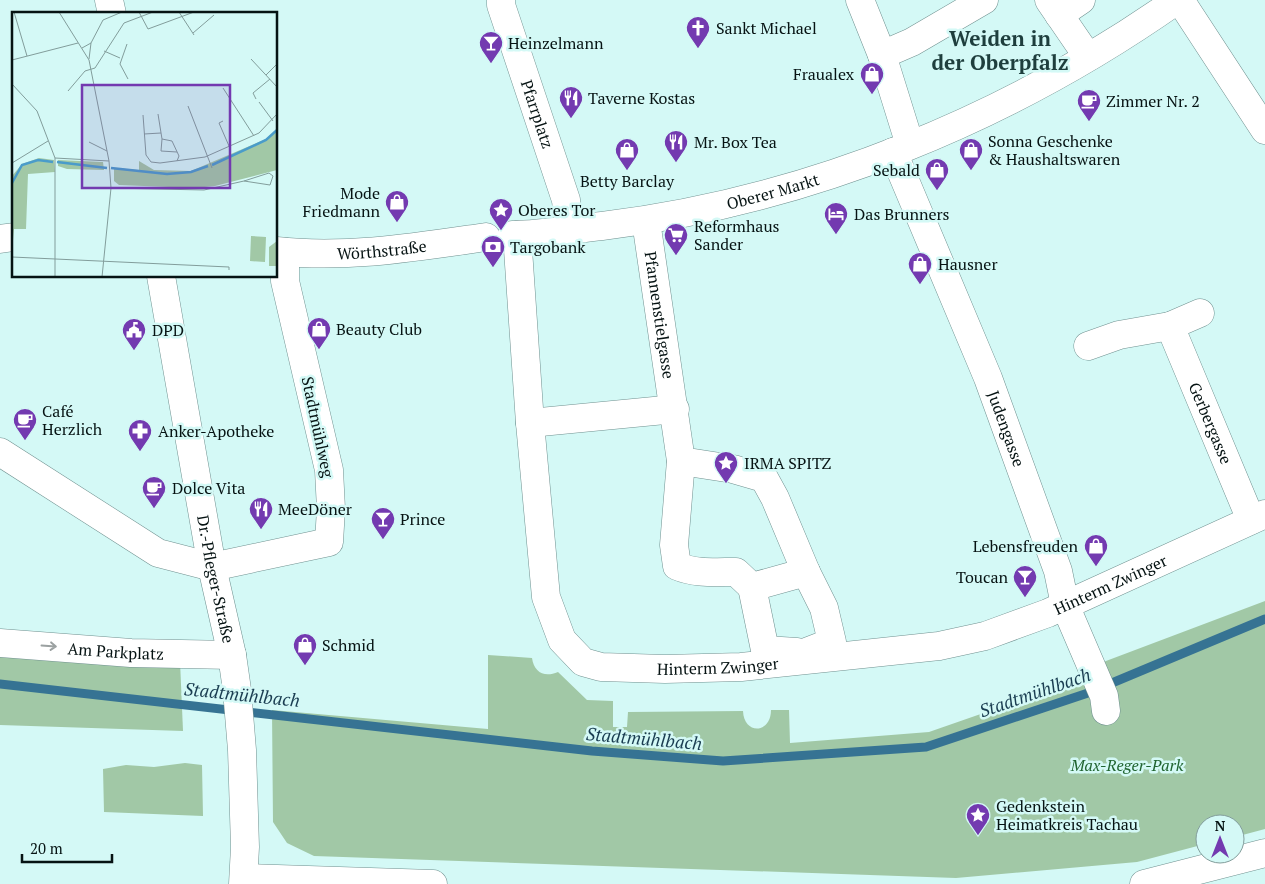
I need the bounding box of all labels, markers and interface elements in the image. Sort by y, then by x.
inset map [12,12,278,278]
church icon: Sankt Michael [685,15,711,49]
place label: Sankt Michael [716,17,817,39]
district label: Weiden in der Oberpfalz [931,24,1069,76]
bar icon: Heinzelmann [478,30,504,64]
place label: Heinzelmann [508,32,604,54]
shop icon: Fraualex [859,61,885,95]
place label: Fraualex [793,63,855,85]
street label: Pfarrplatz [516,77,559,151]
restaurant icon: Taverne Kostas [558,85,584,119]
place label: Taverne Kostas [588,87,695,109]
cafe icon: Zimmer Nr. 2 [1076,88,1102,122]
place label: Zimmer Nr. 2 [1106,90,1200,112]
restaurant icon: Mr. Box Tea [663,129,689,163]
place label: Sonna Geschenke & Haushaltswaren [988,130,1121,170]
place label: Mr. Box Tea [694,131,777,153]
shop icon: Betty Barclay [614,137,640,171]
shop icon: Sonna Geschenke & Haushaltswaren [958,137,984,171]
shop icon: Sebald [924,157,950,191]
place label: Sebald [873,159,920,181]
street label: Oberer Markt [724,168,822,215]
place label: Betty Barclay [580,170,675,192]
place label: Mode Friedmann [303,182,380,222]
shop icon: Mode Friedmann [384,189,410,223]
place icon: Oberes Tor [488,197,514,231]
place label: Oberes Tor [518,199,596,221]
hotel icon: Das Brunners [823,201,849,235]
place label: Das Brunners [854,203,950,225]
place label: Reformhaus Sander [694,215,780,255]
supermarket icon: Reformhaus Sander [663,222,689,256]
bank icon: Targobank [480,234,506,268]
street label: Wörthstraße [337,235,428,264]
place label: Targobank [510,236,586,258]
street label: Pfannenstielgasse [640,250,680,380]
shop icon: Hausner [907,251,933,285]
place label: Hausner [938,253,998,275]
shop icon: Beauty Club [306,316,332,350]
public building icon: DPD [121,317,147,351]
place label: Beauty Club [336,318,422,340]
place label: DPD [152,319,184,341]
street label: Stadtmühlweg [297,375,340,480]
street label: Gerbergasse [1184,379,1237,467]
street label: Judengasse [982,387,1030,470]
place label: Café Herzlich [42,400,103,440]
cafe icon: Café Herzlich [12,407,38,441]
pharmacy icon: Anker-Apotheke [127,418,153,452]
place label: Anker-Apotheke [158,420,274,442]
place icon: IRMA SPITZ [713,450,739,484]
place label: IRMA SPITZ [744,452,832,474]
cafe icon: Dolce Vita [141,475,167,509]
place label: Dolce Vita [172,477,245,499]
restaurant icon: MeeDöner [248,496,274,530]
place label: MeeDöner [278,498,353,520]
bar icon: Prince [370,506,396,540]
place label: Prince [400,508,445,530]
street label: Dr.-Pfleger-Straße [192,513,240,645]
shop icon: Lebensfreuden [1083,533,1109,567]
place label: Lebensfreuden [973,535,1078,557]
street label: Hinterm Zwinger [1050,549,1171,620]
bar icon: Toucan [1012,564,1038,598]
place label: Toucan [956,566,1008,588]
shop icon: Schmid [292,632,318,666]
place label: Schmid [322,634,375,656]
street label: Am Parkplatz [67,637,164,665]
one-way arrow [40,642,56,651]
street label: Hinterm Zwinger [656,652,781,680]
water label: Stadtmühlbach [976,662,1094,722]
water label: Stadtmühlbach [183,676,301,712]
water label: Stadtmühlbach [585,721,703,755]
park label: Max-Reger-Park [1070,754,1184,776]
place label: Gedenkstein Heimatkreis Tachau [996,795,1138,835]
place icon: Gedenkstein Heimatkreis Tachau [965,802,991,836]
north arrow [1195,814,1245,864]
text: N [1215,816,1226,835]
scale bar [22,832,112,864]
text: 20 m [30,838,63,858]

